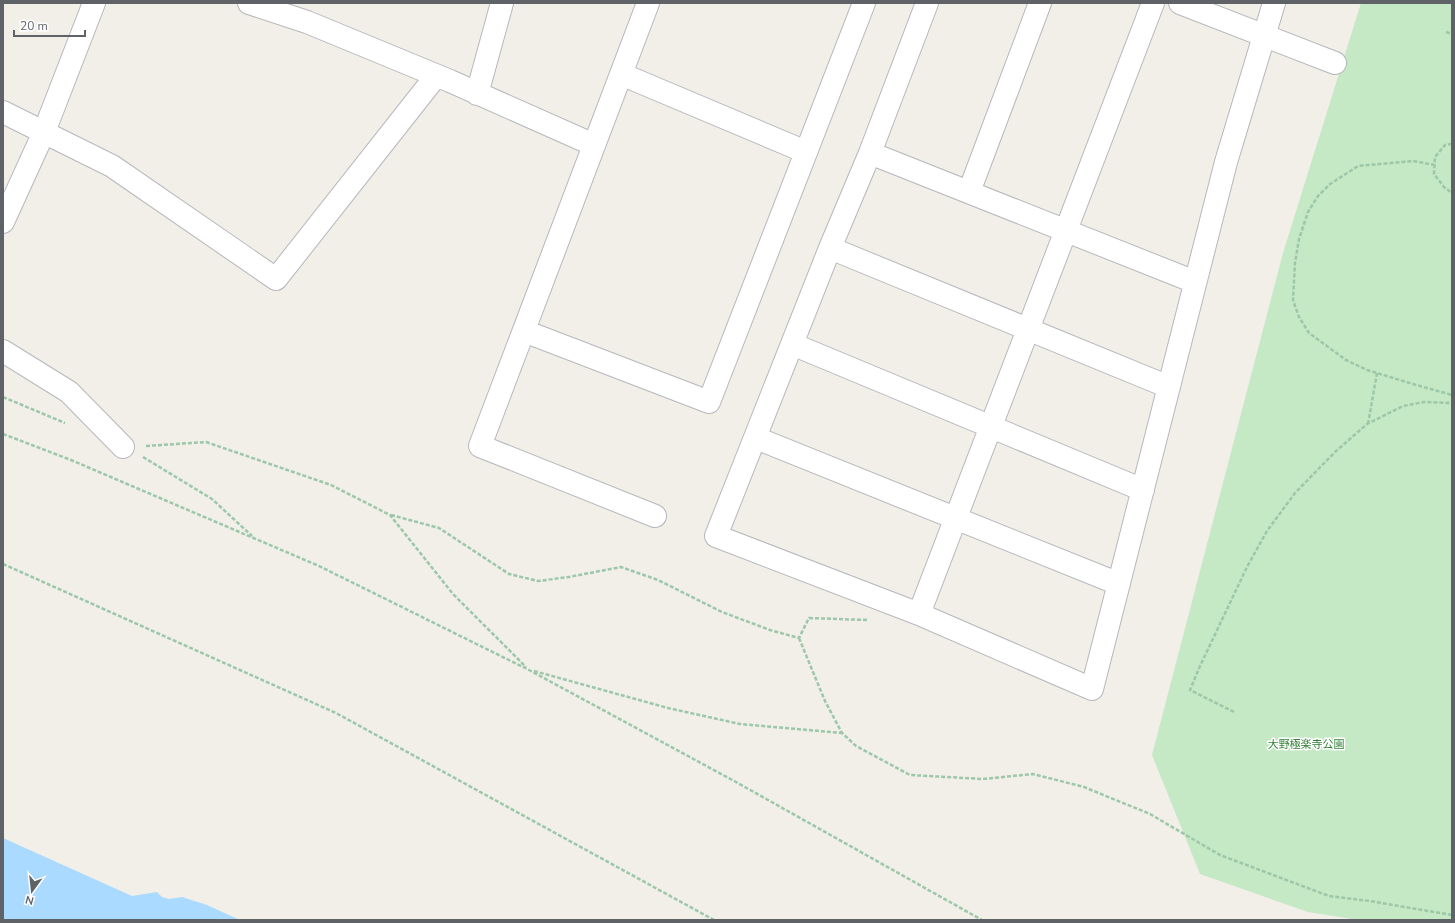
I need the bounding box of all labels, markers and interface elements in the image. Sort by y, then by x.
scale bar [14,12,85,38]
text: 20 m [20,18,48,34]
park label: 大野極楽寺公園 [1268,737,1345,752]
north arrow [12,871,52,911]
text: N [24,892,35,908]

